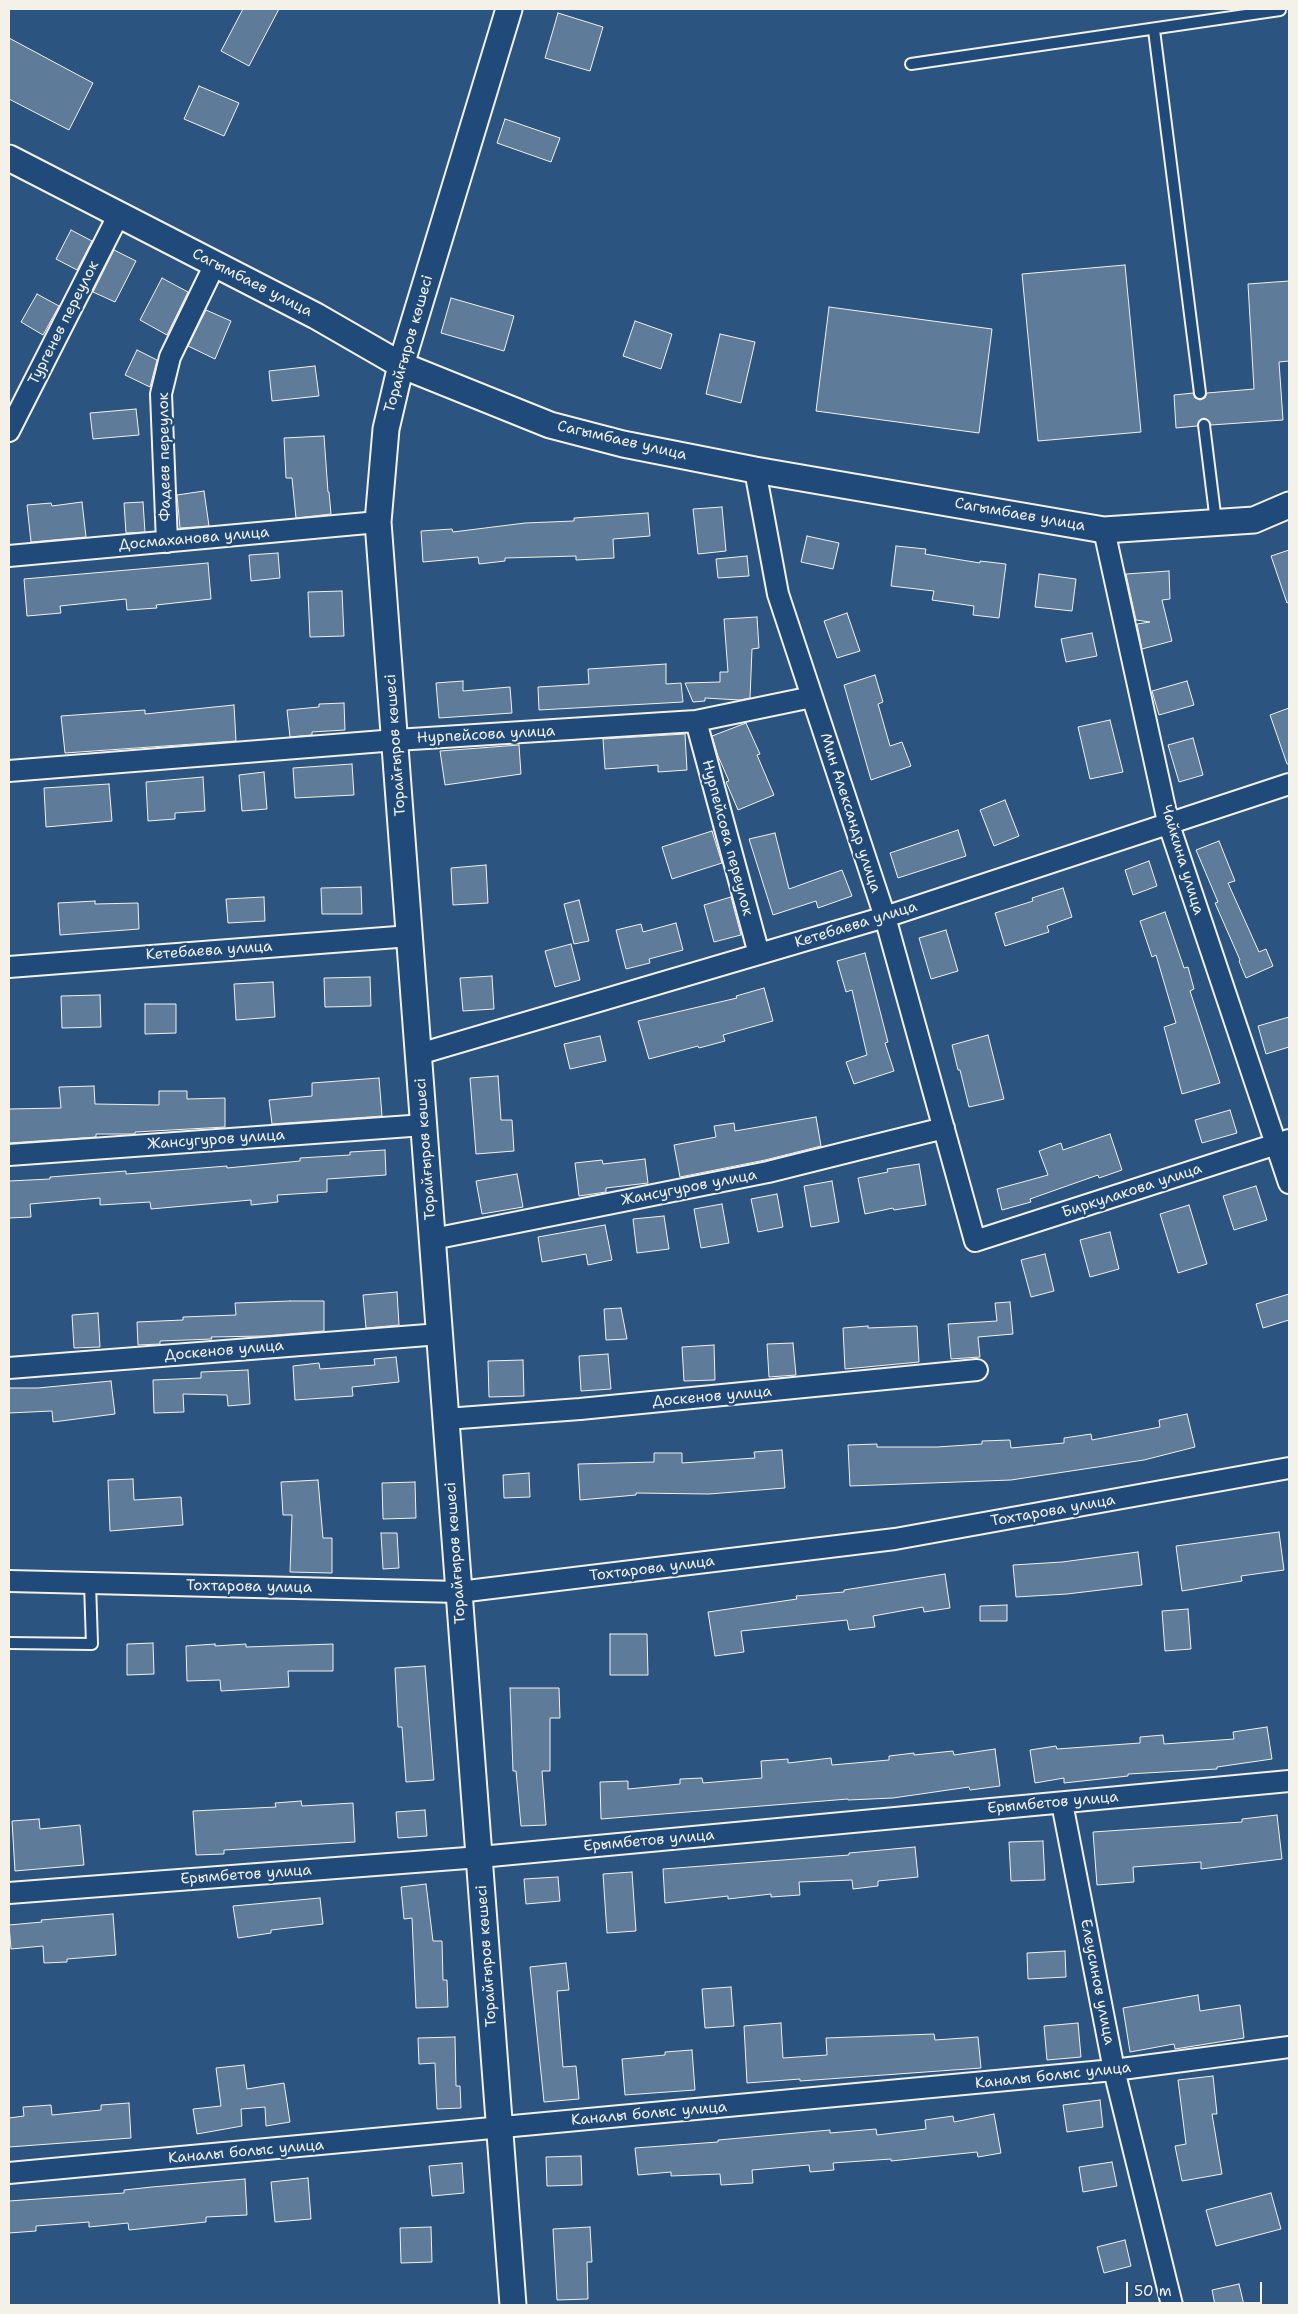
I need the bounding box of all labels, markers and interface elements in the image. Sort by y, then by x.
street label: Сагымбаев улица [189,245,315,321]
street label: Тургенев переулок [25,258,103,388]
street label: Торайғыров көшесі [381,273,437,415]
street label: Фадеев переулок [155,392,175,522]
street label: Сагымбаев улица [555,417,689,465]
street label: Сагымбаев улица [953,495,1087,535]
street label: Досмаханова улица [118,523,270,555]
street label: Торайғыров көшесі [382,673,410,817]
street label: Нурпейсова улица [416,722,556,748]
street label: Мин Александр улица [816,731,884,895]
street label: Нурпейсова переулок [697,758,757,918]
street label: Чайкина улица [1157,803,1207,917]
street label: Кетебаева улица [793,898,919,952]
street label: Кетебаева улица [145,938,273,964]
street label: Торайғыров көшесі [412,1077,440,1221]
street label: Жансугуров улица [147,1126,285,1154]
street label: Биркулакова улица [1060,1160,1204,1222]
street label: Жансугуров улица [620,1166,758,1210]
street label: Доскенов улица [164,1337,284,1365]
street label: Доскенов улица [652,1383,772,1411]
street label: Торайғыров көшесі [442,1481,470,1625]
street label: Тохтарова улица [989,1491,1117,1531]
street label: Тохтарова улица [588,1552,716,1586]
street label: Тохтарова улица [186,1577,312,1597]
street label: Ерымбетов улица [987,1788,1119,1818]
street label: Ерымбетов улица [583,1826,715,1856]
street label: Ерымбетов улица [180,1861,312,1889]
street label: Торайғыров көшесі [473,1884,501,2028]
street label: Елеусинов улица [1076,1918,1118,2046]
street label: Каналы болыс улица [974,2059,1132,2093]
street label: Каналы болыс улица [570,2098,728,2130]
street label: Каналы болыс улица [167,2136,325,2168]
scale bar [1128,2272,1264,2304]
text: 50 m [1134,2281,1172,2301]

